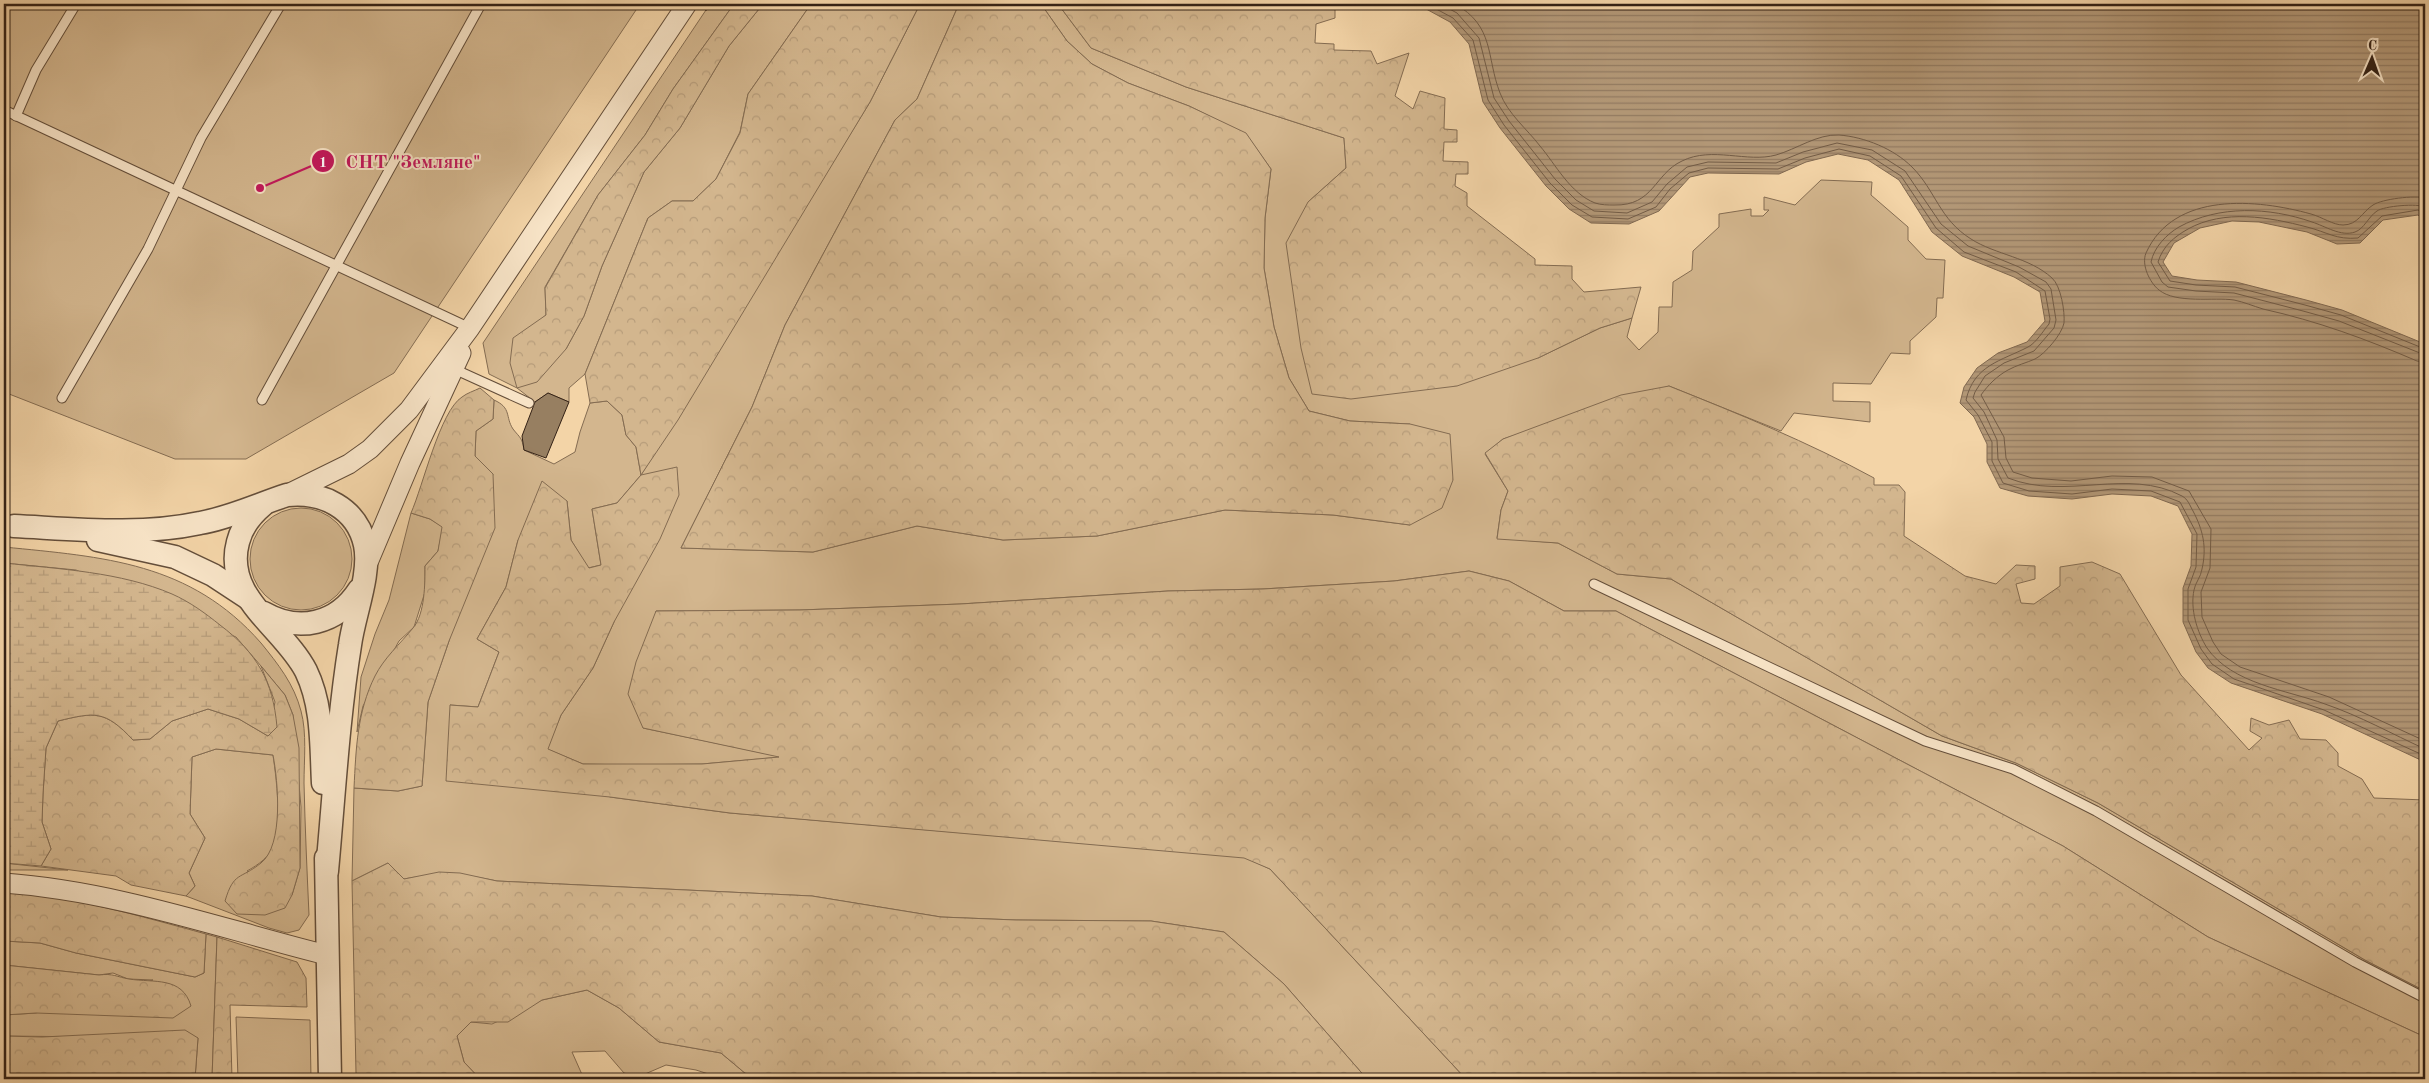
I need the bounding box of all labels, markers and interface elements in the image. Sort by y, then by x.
north arrow [2346,32,2396,82]
text: С [2368,39,2377,53]
callout: СНТ "Земляне" [310,144,490,178]
text: СНТ "Земляне" [345,154,481,173]
text: 1 [319,156,327,171]

